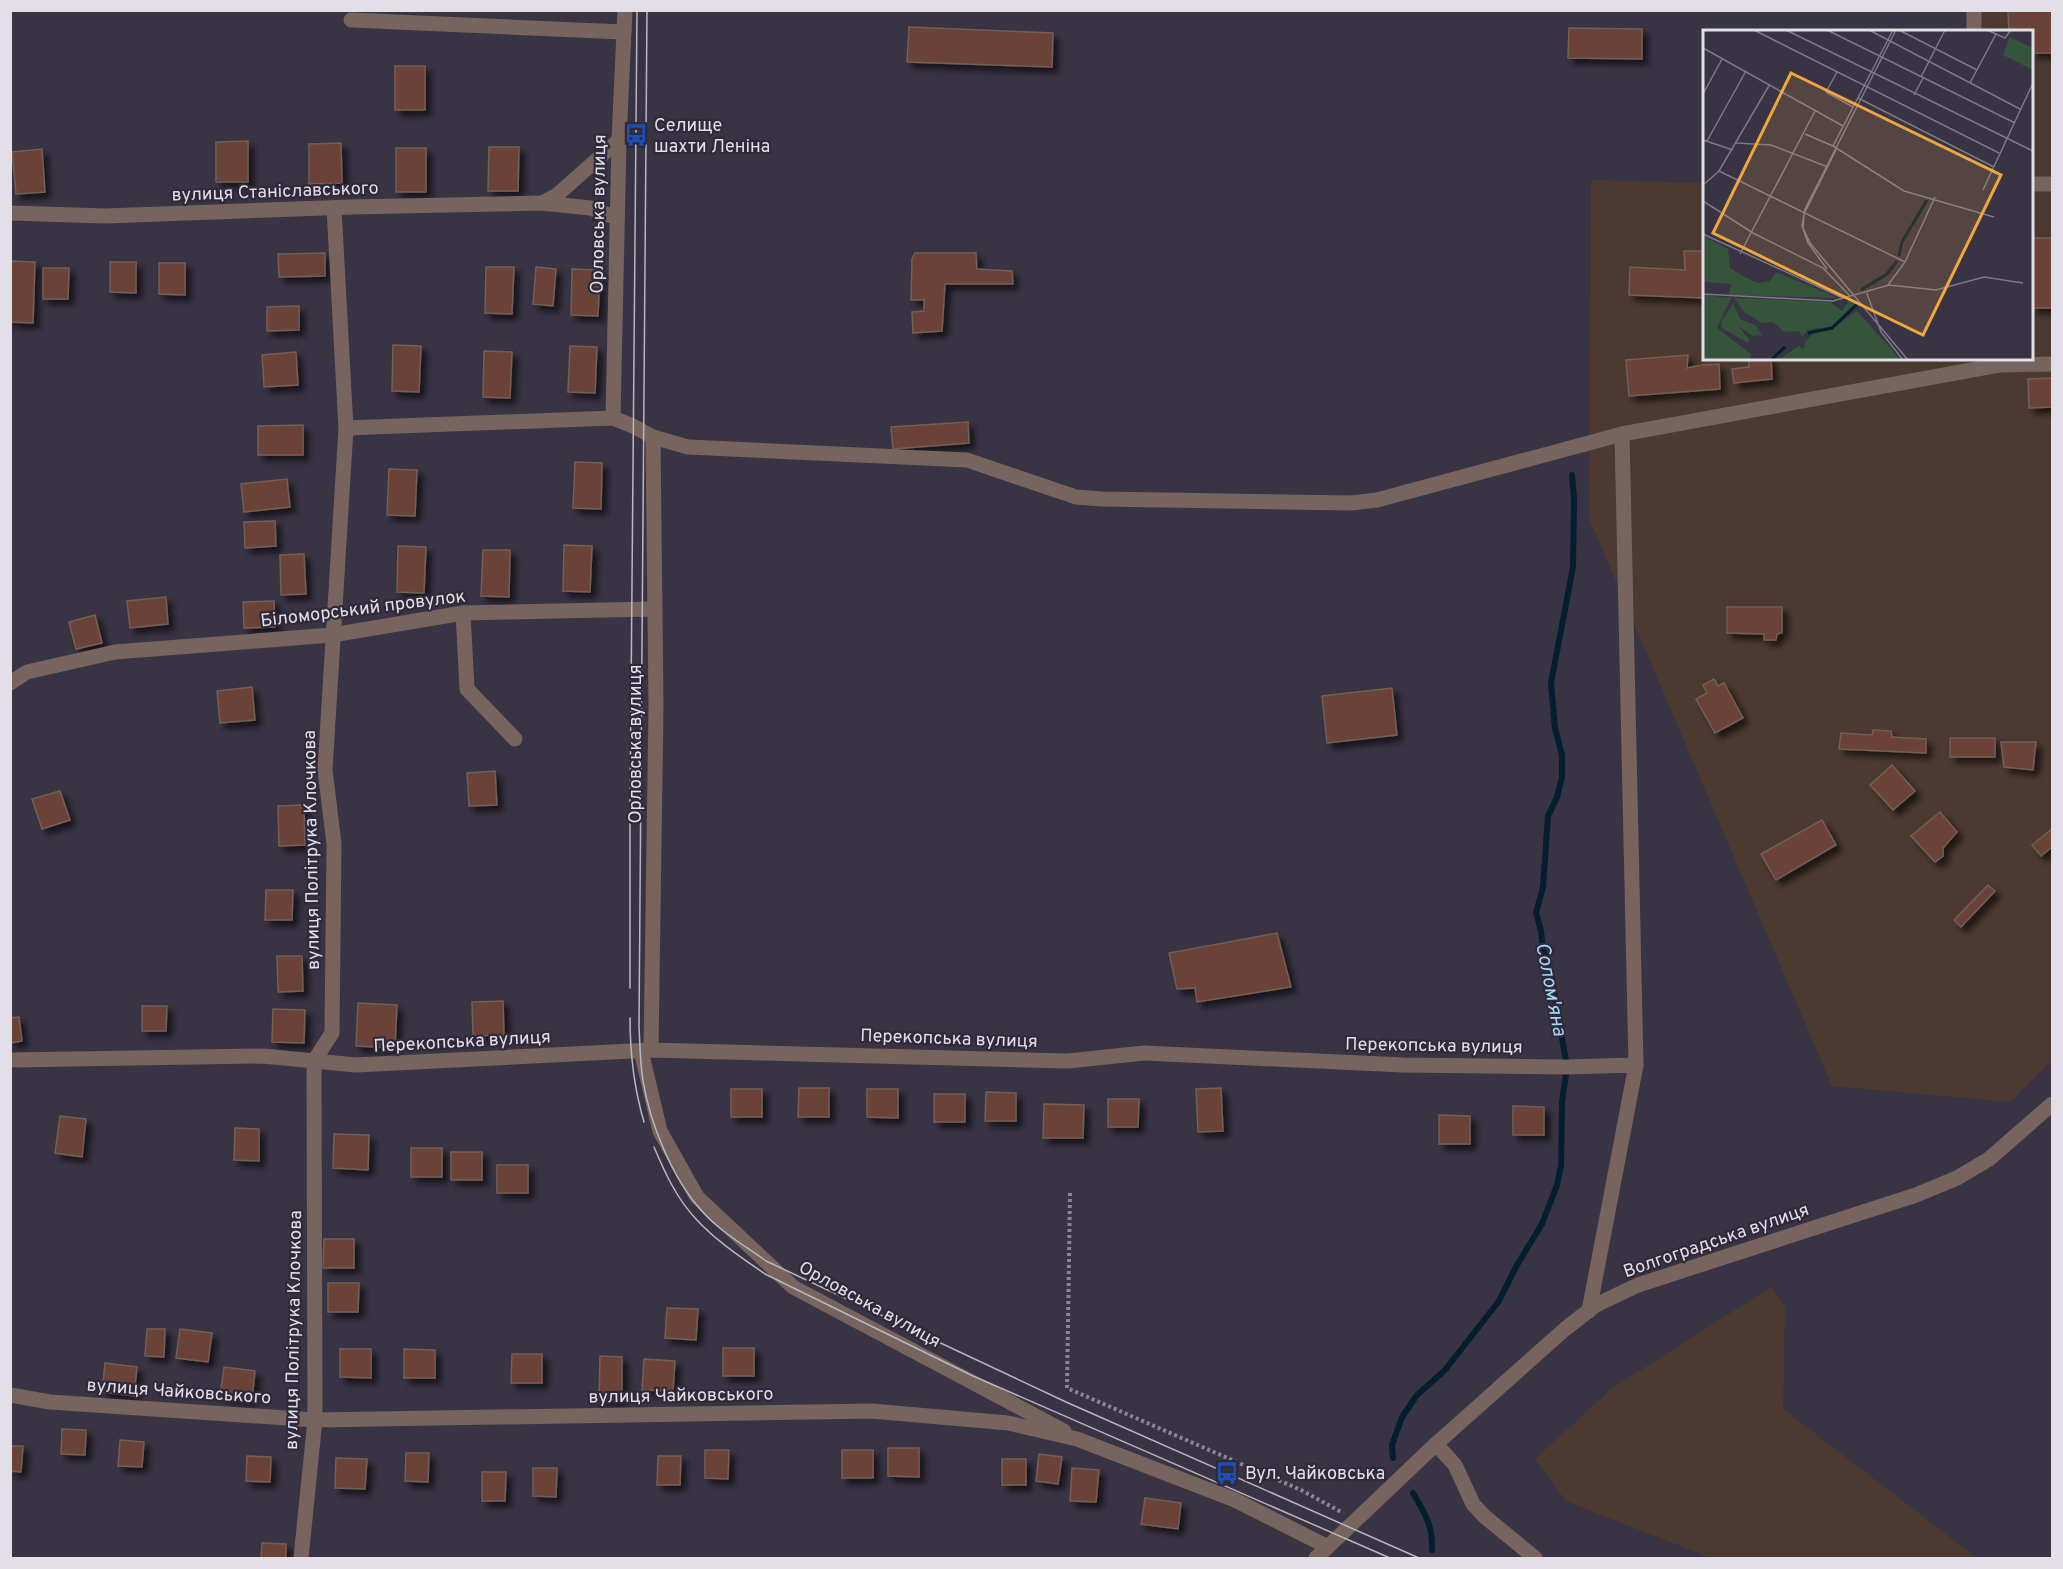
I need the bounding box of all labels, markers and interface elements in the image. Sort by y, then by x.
inset map [1703,30,2033,360]
place label: Селище шахти Леніна [654,115,770,159]
bus stop icon: Селище шахти Леніна [623,122,649,148]
street label: Орловська вулиця [587,134,612,294]
street label: вулиця Станіславського [171,177,379,208]
street label: Біломорський провулок [259,585,467,633]
street label: Орловська вулиця [625,664,648,824]
street label: вулиця Політрука Клочкова [299,730,326,970]
water label: Солом'яна [1528,940,1572,1039]
street label: Перекопська вулиця [860,1025,1038,1054]
street label: Перекопська вулиця [373,1026,551,1059]
street label: Перекопська вулиця [1345,1033,1523,1060]
street label: Волгоградська вулиця [1621,1199,1812,1284]
street label: вулиця Політрука Клочкова [281,1210,308,1450]
street label: Орловська вулиця [794,1257,944,1354]
street label: вулиця Чайковського [86,1375,272,1410]
street label: вулиця Чайковського [588,1383,774,1410]
bus stop icon: Вул. Чайковська [1214,1460,1240,1486]
place label: Вул. Чайковська [1245,1463,1385,1486]

